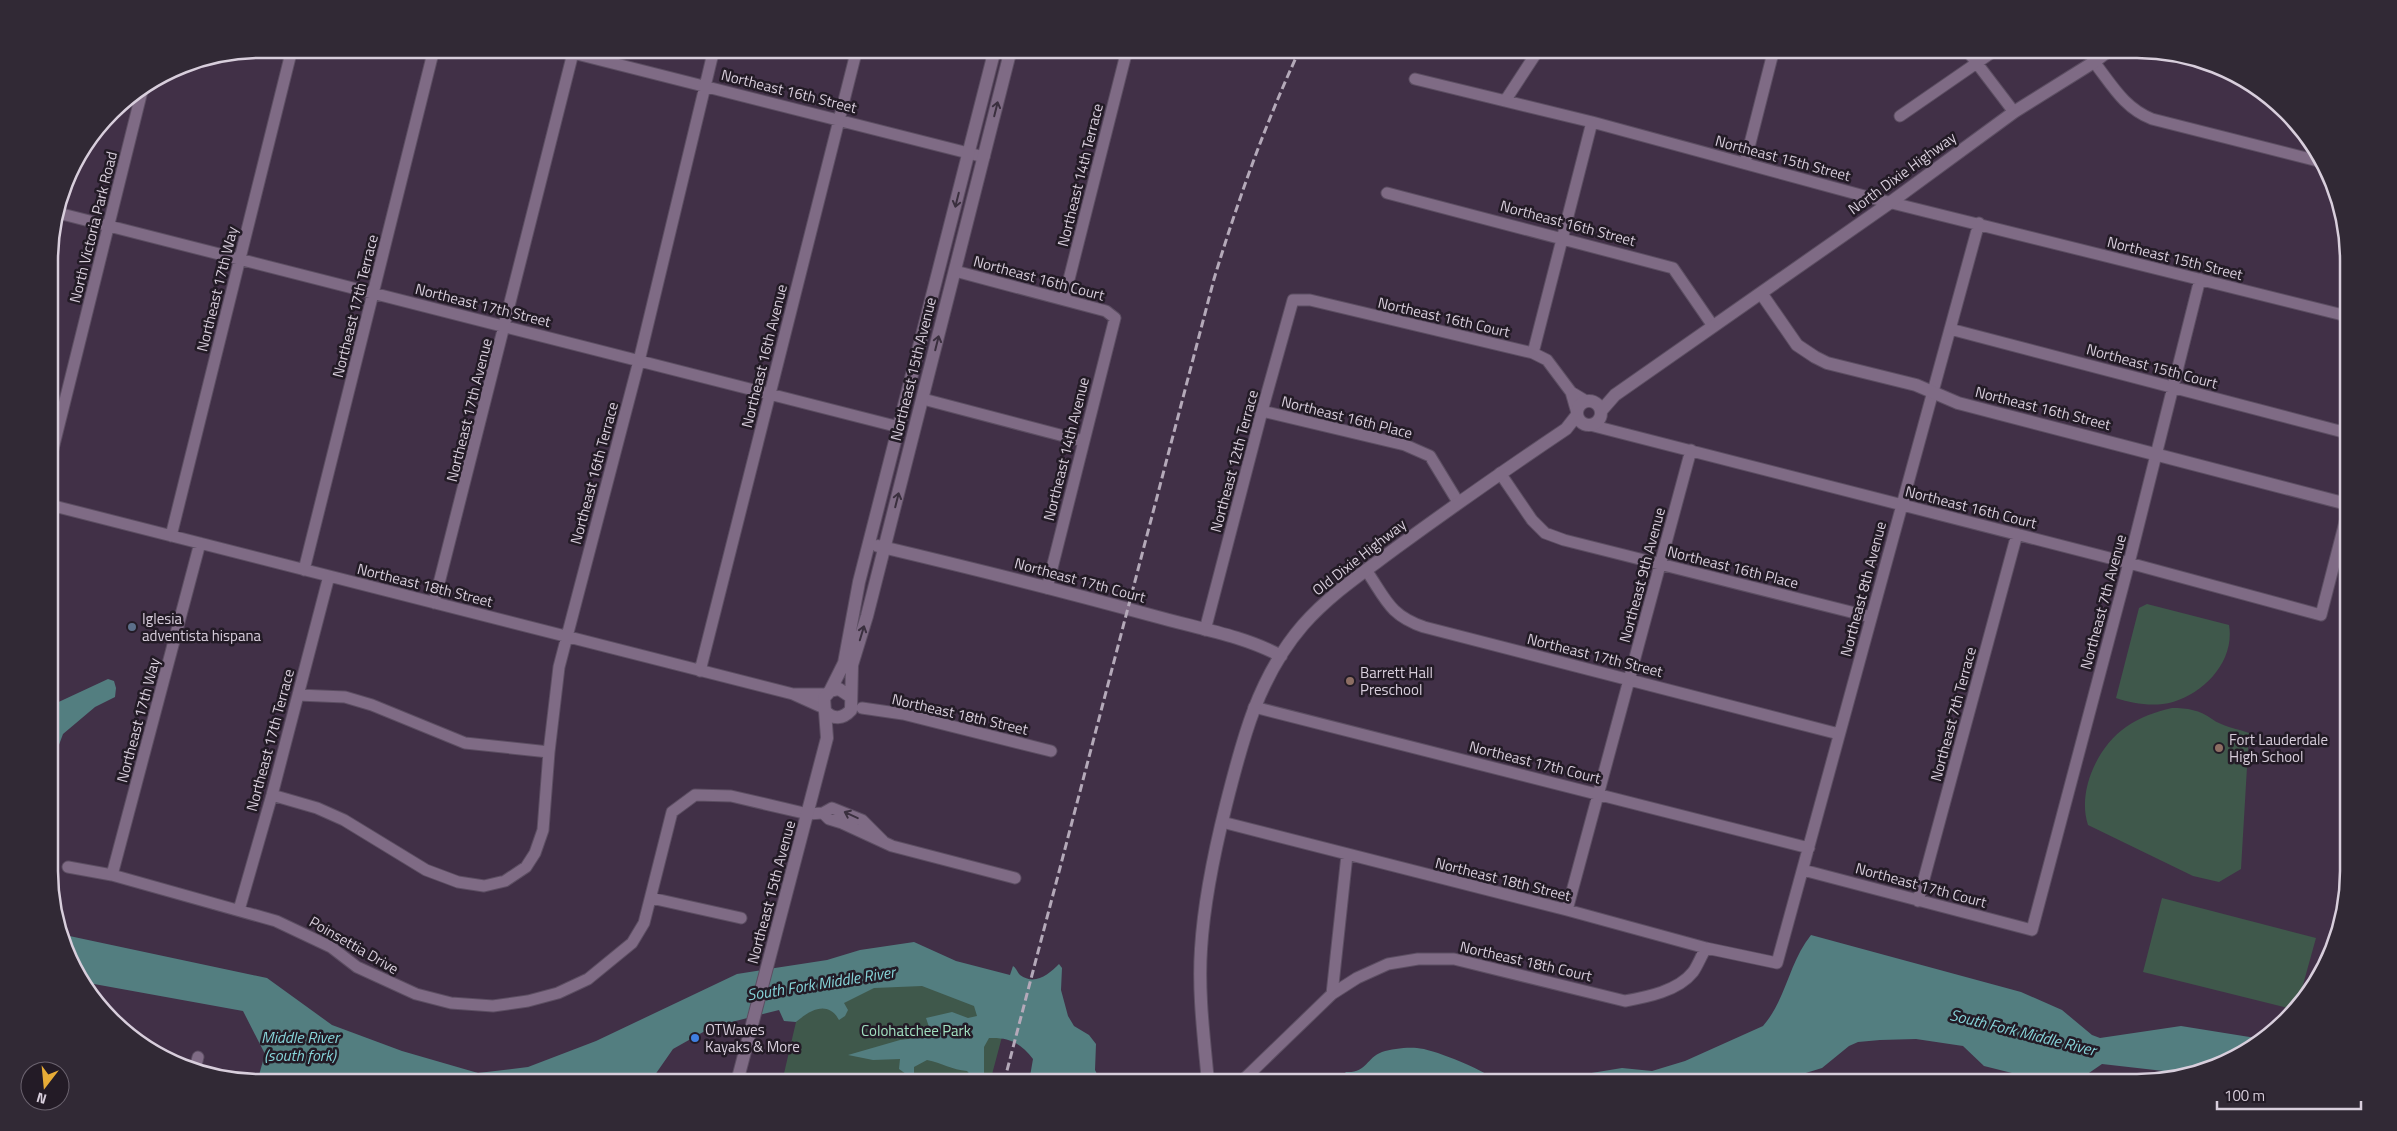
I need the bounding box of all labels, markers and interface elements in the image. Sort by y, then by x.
street label: Northeast 16th Street [719,63,860,119]
street label: Northeast 14th Terrace [1051,101,1109,249]
one-way arrow [992,102,1001,118]
street label: North Dixie Highway [1843,126,1961,220]
street label: Northeast 15th Street [1713,129,1854,187]
street label: North Victoria Park Road [63,149,123,305]
one-way arrow [952,192,961,208]
street label: Northeast 16th Street [1498,194,1639,252]
street label: Northeast 17th Way [190,224,244,354]
street label: Northeast 15th Street [2105,230,2246,286]
street label: Northeast 17th Terrace [326,232,384,380]
street label: Northeast 16th Court [971,249,1108,307]
street label: Northeast 17th Street [413,277,554,333]
street label: Northeast 16th Avenue [735,282,793,430]
street label: Northeast 16th Court [1376,291,1513,344]
street label: Northeast 15th Avenue [884,295,942,443]
one-way arrow [933,335,942,351]
street label: Northeast 17th Avenue [440,336,498,484]
street label: Northeast 15th Court [2084,337,2221,395]
street label: Northeast 14th Avenue [1037,375,1095,523]
street label: Northeast 16th Street [1973,380,2114,436]
street label: Northeast 12th Terrace [1204,387,1264,535]
street label: Northeast 16th Place [1279,390,1415,444]
street label: Northeast 16th Terrace [564,399,624,547]
street label: Northeast 16th Court [1903,480,2040,535]
one-way arrow [893,493,902,509]
street label: Northeast 9th Avenue [1613,505,1671,645]
street label: Old Dixie Highway [1307,513,1411,601]
street label: Northeast 8th Avenue [1834,519,1892,659]
street label: Northeast 7th Avenue [2074,532,2132,672]
street label: Northeast 16th Place [1665,540,1801,594]
street label: Northeast 17th Court [1012,551,1149,609]
street label: Northeast 18th Street [355,557,496,613]
place label: Iglesia adventista hispana [142,607,262,647]
marker: Iglesia adventista hispana [126,621,138,633]
one-way arrow [858,625,868,641]
street label: Northeast 17th Street [1525,627,1666,683]
street label: Northeast 7th Terrace [1924,644,1982,784]
street label: Northeast 17th Way [110,655,166,785]
place label: Barrett Hall Preschool [1360,661,1433,701]
street label: Northeast 17th Terrace [240,666,300,814]
marker: Barrett Hall Preschool [1344,675,1356,687]
street label: Northeast 18th Street [890,687,1031,741]
place label: Fort Lauderdale High School [2229,728,2328,768]
street label: Northeast 17th Court [1467,735,1604,790]
marker: Fort Lauderdale High School [2213,742,2225,754]
one-way arrow [844,809,859,819]
street label: Northeast 15th Avenue [741,818,801,966]
street label: Northeast 18th Street [1433,851,1574,907]
street label: Northeast 17th Court [1853,856,1990,914]
street label: Poinsettia Drive [305,910,403,980]
street label: Northeast 18th Court [1458,935,1595,988]
water label: South Fork Middle River [745,959,899,1007]
water label: South Fork Middle River [1948,1002,2100,1062]
place label: OTWaves Kayaks & More [705,1018,800,1058]
park label: Colohatchee Park [861,1019,971,1042]
water label: Middle River (south fork) [261,1025,341,1067]
marker: OTWaves Kayaks & More [689,1032,701,1044]
north arrow [20,1061,70,1111]
scale bar [2217,1078,2361,1110]
text: 100 m [2224,1084,2265,1107]
text: N [34,1088,49,1110]

